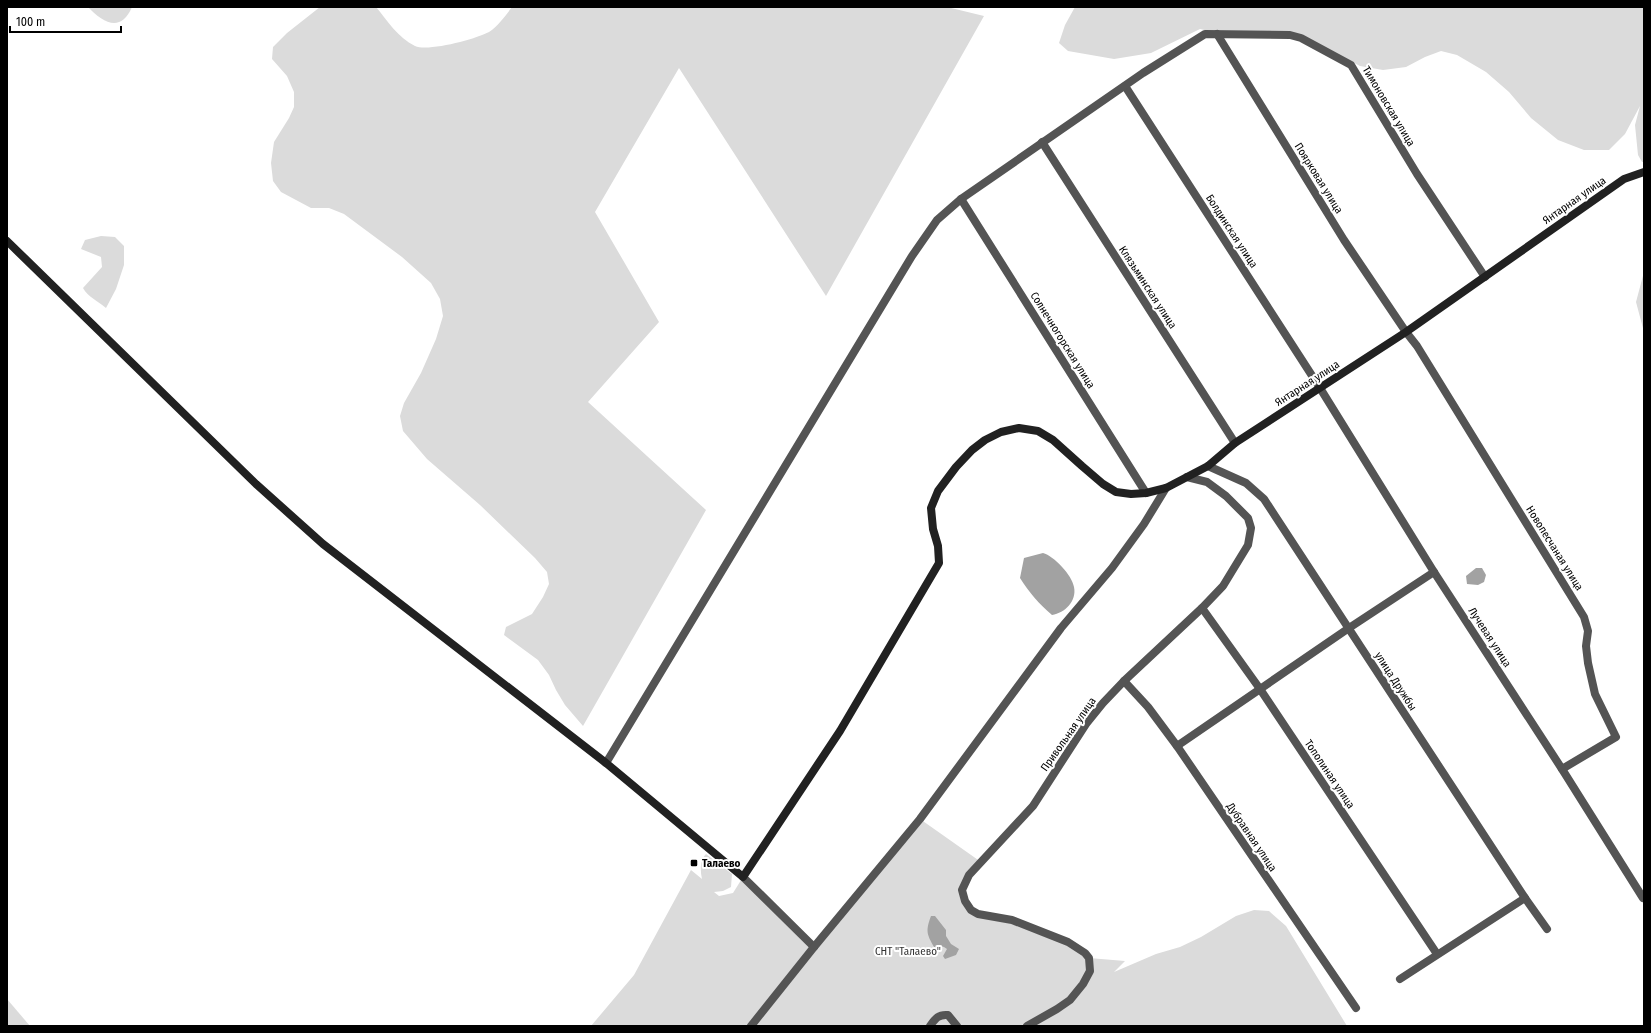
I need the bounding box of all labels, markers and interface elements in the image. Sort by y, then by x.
scale bar [10,8,121,34]
text: 100 m [16,15,45,29]
street label: Тимоновская улица [1360,64,1418,149]
street label: Поярковая улица [1292,141,1346,216]
street label: Янтарная улица [1540,174,1608,227]
street label: Болдинская улица [1203,192,1260,271]
street label: Клязьминская улица [1116,243,1179,331]
street label: Солнечногорская улица [1028,290,1098,391]
street label: Янтарная улица [1273,358,1342,409]
street label: Новопесчаная улица [1523,504,1586,593]
street label: Лучевая улица [1465,605,1514,670]
street label: улица Дружбы [1372,650,1419,713]
street label: Привольная улица [1038,695,1099,774]
street label: Тополиная улица [1302,737,1357,811]
street label: Дубравная улица [1223,800,1279,874]
place label: Талаево [702,857,740,870]
marker: Талаево [689,858,699,868]
park label: СНТ "Талаево" [875,945,941,958]

